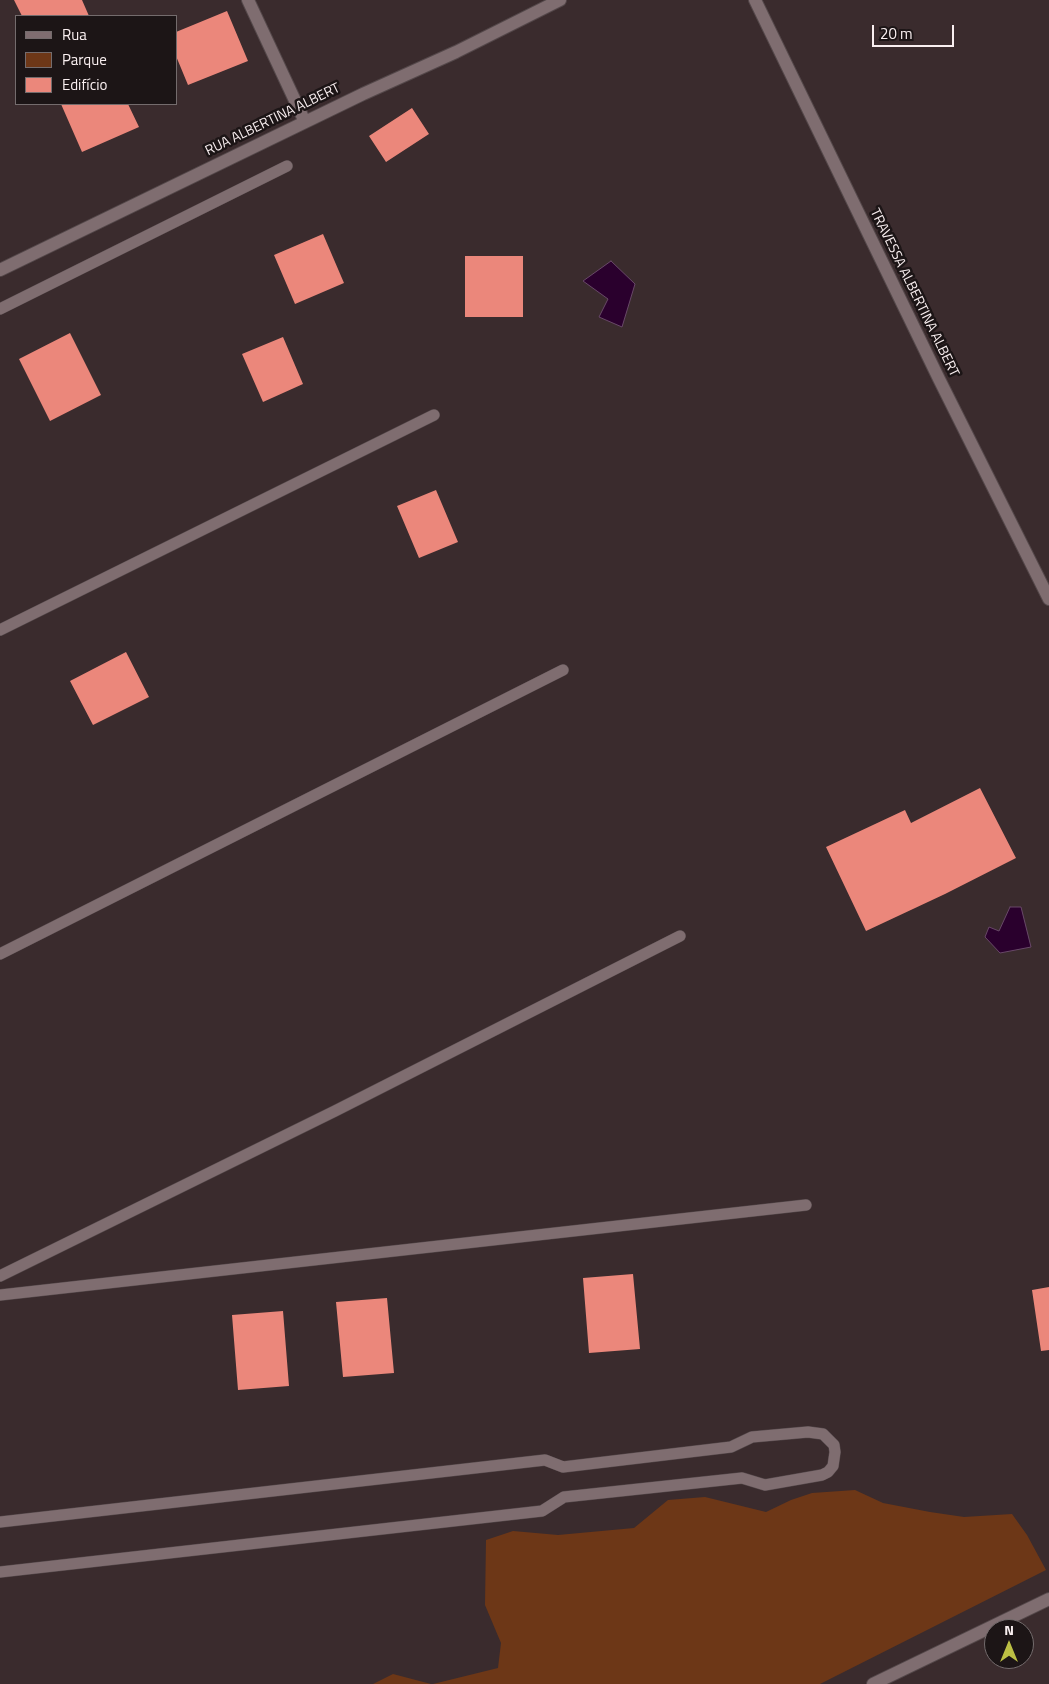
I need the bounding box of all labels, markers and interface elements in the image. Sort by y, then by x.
legend [15,15,178,105]
scale bar [874,15,956,47]
text: 20 m [880,22,913,45]
text: Rua [62,23,87,46]
text: Parque [62,48,107,71]
text: Edifício [62,73,107,96]
street label: RUA ALBERTINA ALBERT [203,80,343,160]
street label: TRAVESSA ALBERTINA ALBERT [866,206,962,380]
north arrow [984,1619,1034,1669]
text: N [1004,1619,1014,1640]

